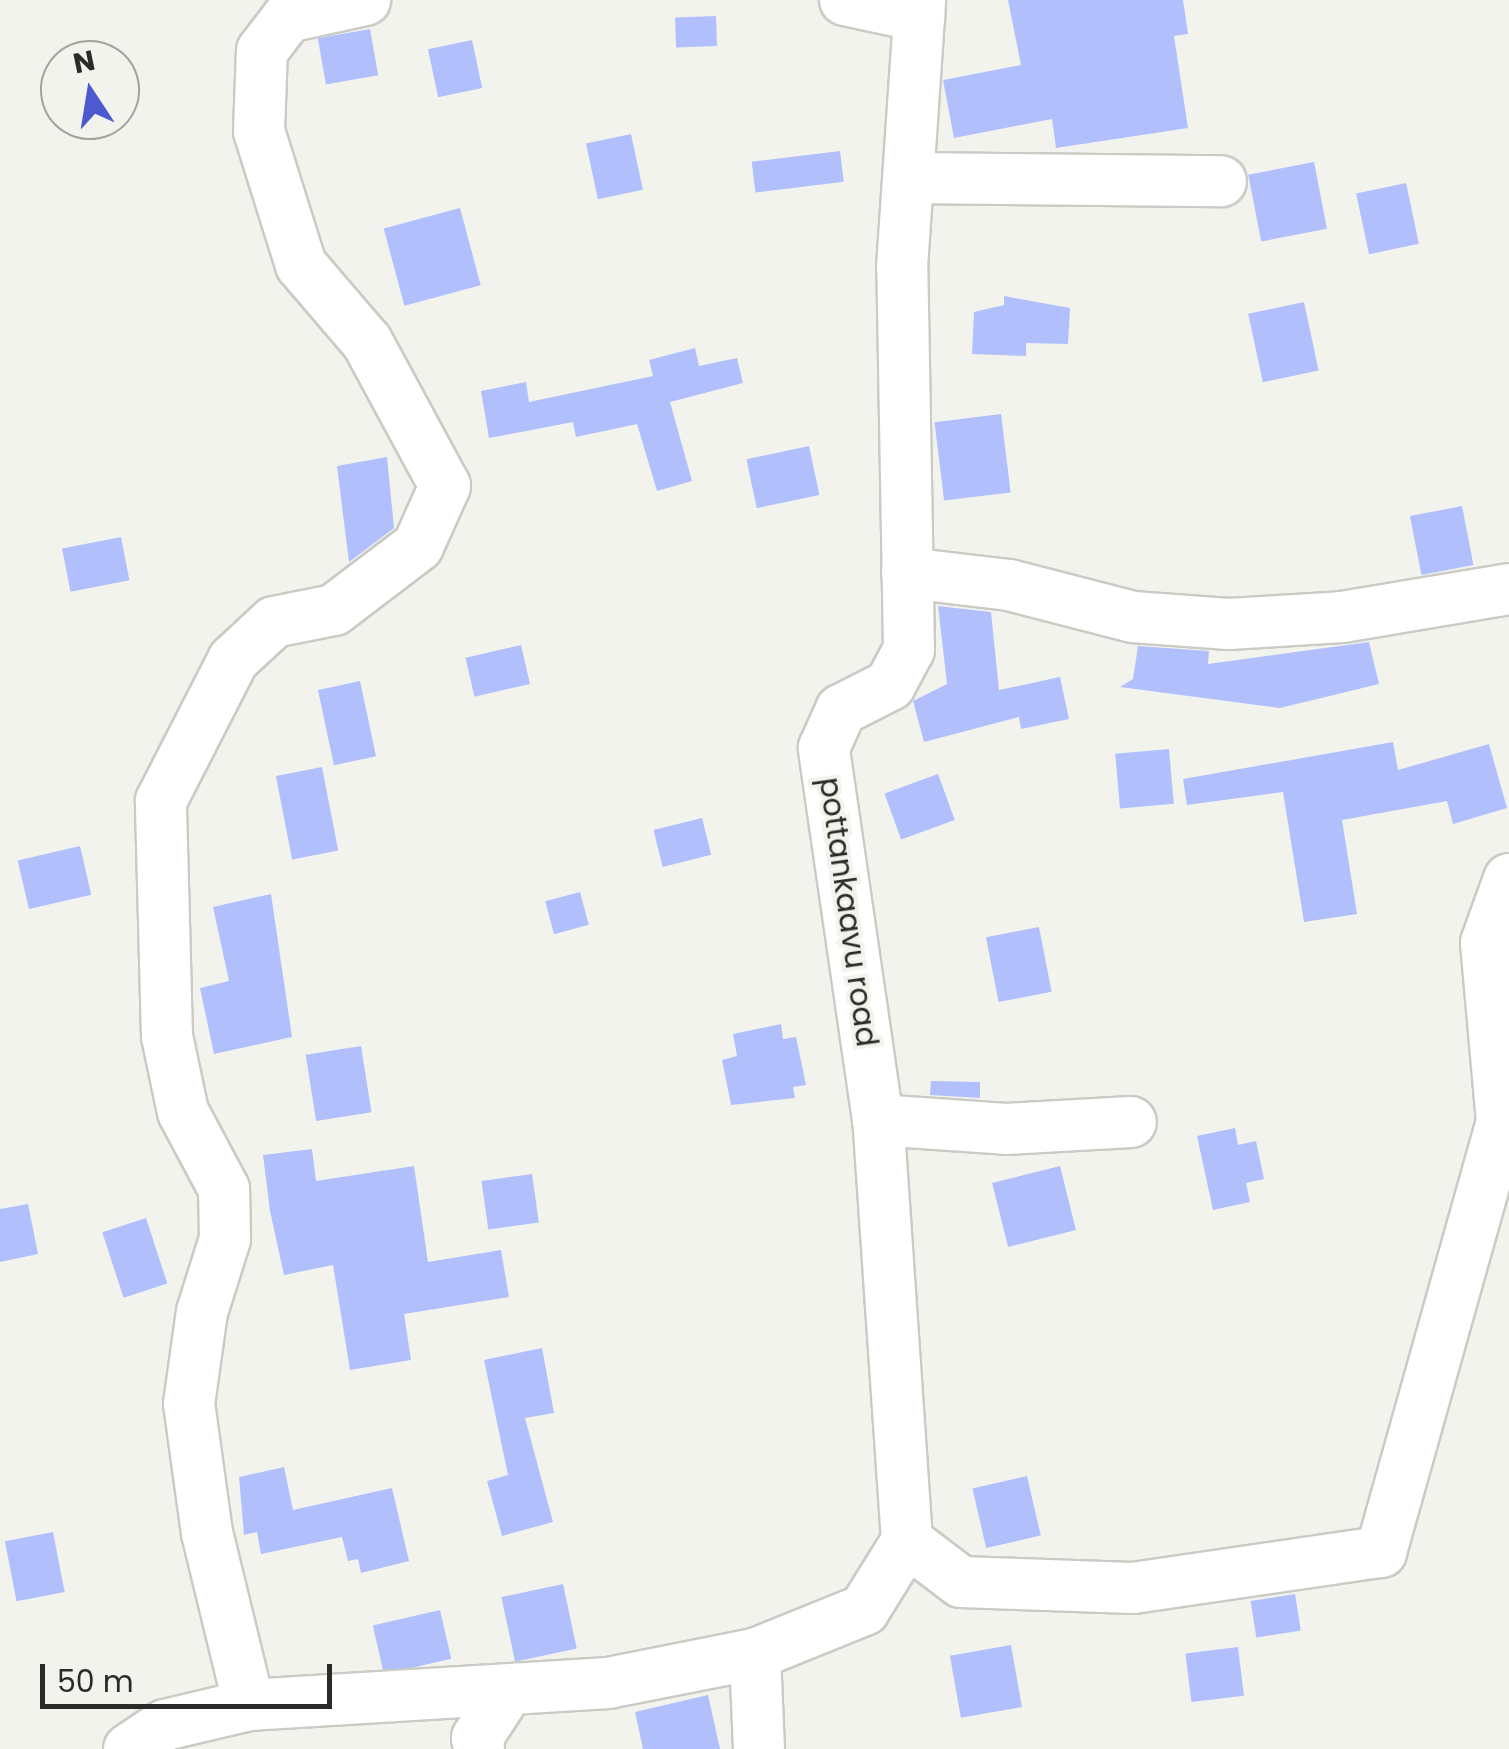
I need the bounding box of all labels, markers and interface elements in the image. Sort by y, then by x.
north arrow [40,40,140,140]
text: N [70,41,98,83]
street label: pottankaavu road [811,775,885,1049]
scale bar [45,1644,338,1706]
text: 50 m [57,1660,134,1703]

